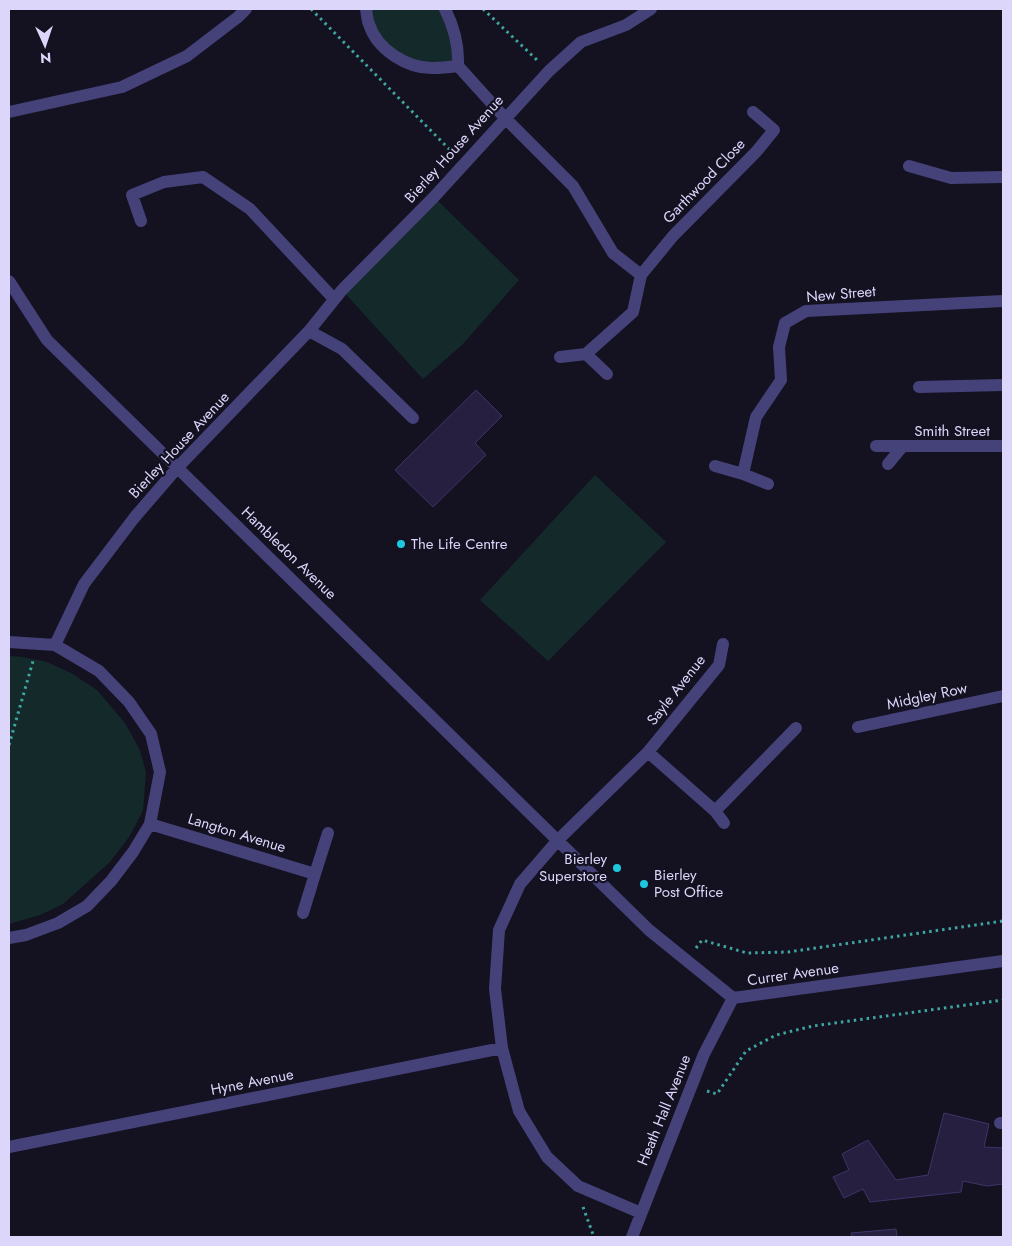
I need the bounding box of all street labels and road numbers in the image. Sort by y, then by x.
street label: Bierley House Avenue [399,90,509,208]
street label: Garthwood Close [658,133,750,228]
street label: New Street [805,280,877,308]
street label: Bierley House Avenue [124,386,235,503]
street label: Smith Street [914,420,990,442]
street label: Hambledon Avenue [236,502,342,605]
street label: Sayle Avenue [641,650,711,730]
street label: Midgley Row [885,677,970,715]
street label: Langton Avenue [185,808,289,858]
street label: Currer Avenue [746,957,841,991]
street label: Heath Hall Avenue [632,1051,696,1169]
street label: Hyne Avenue [209,1063,296,1101]

